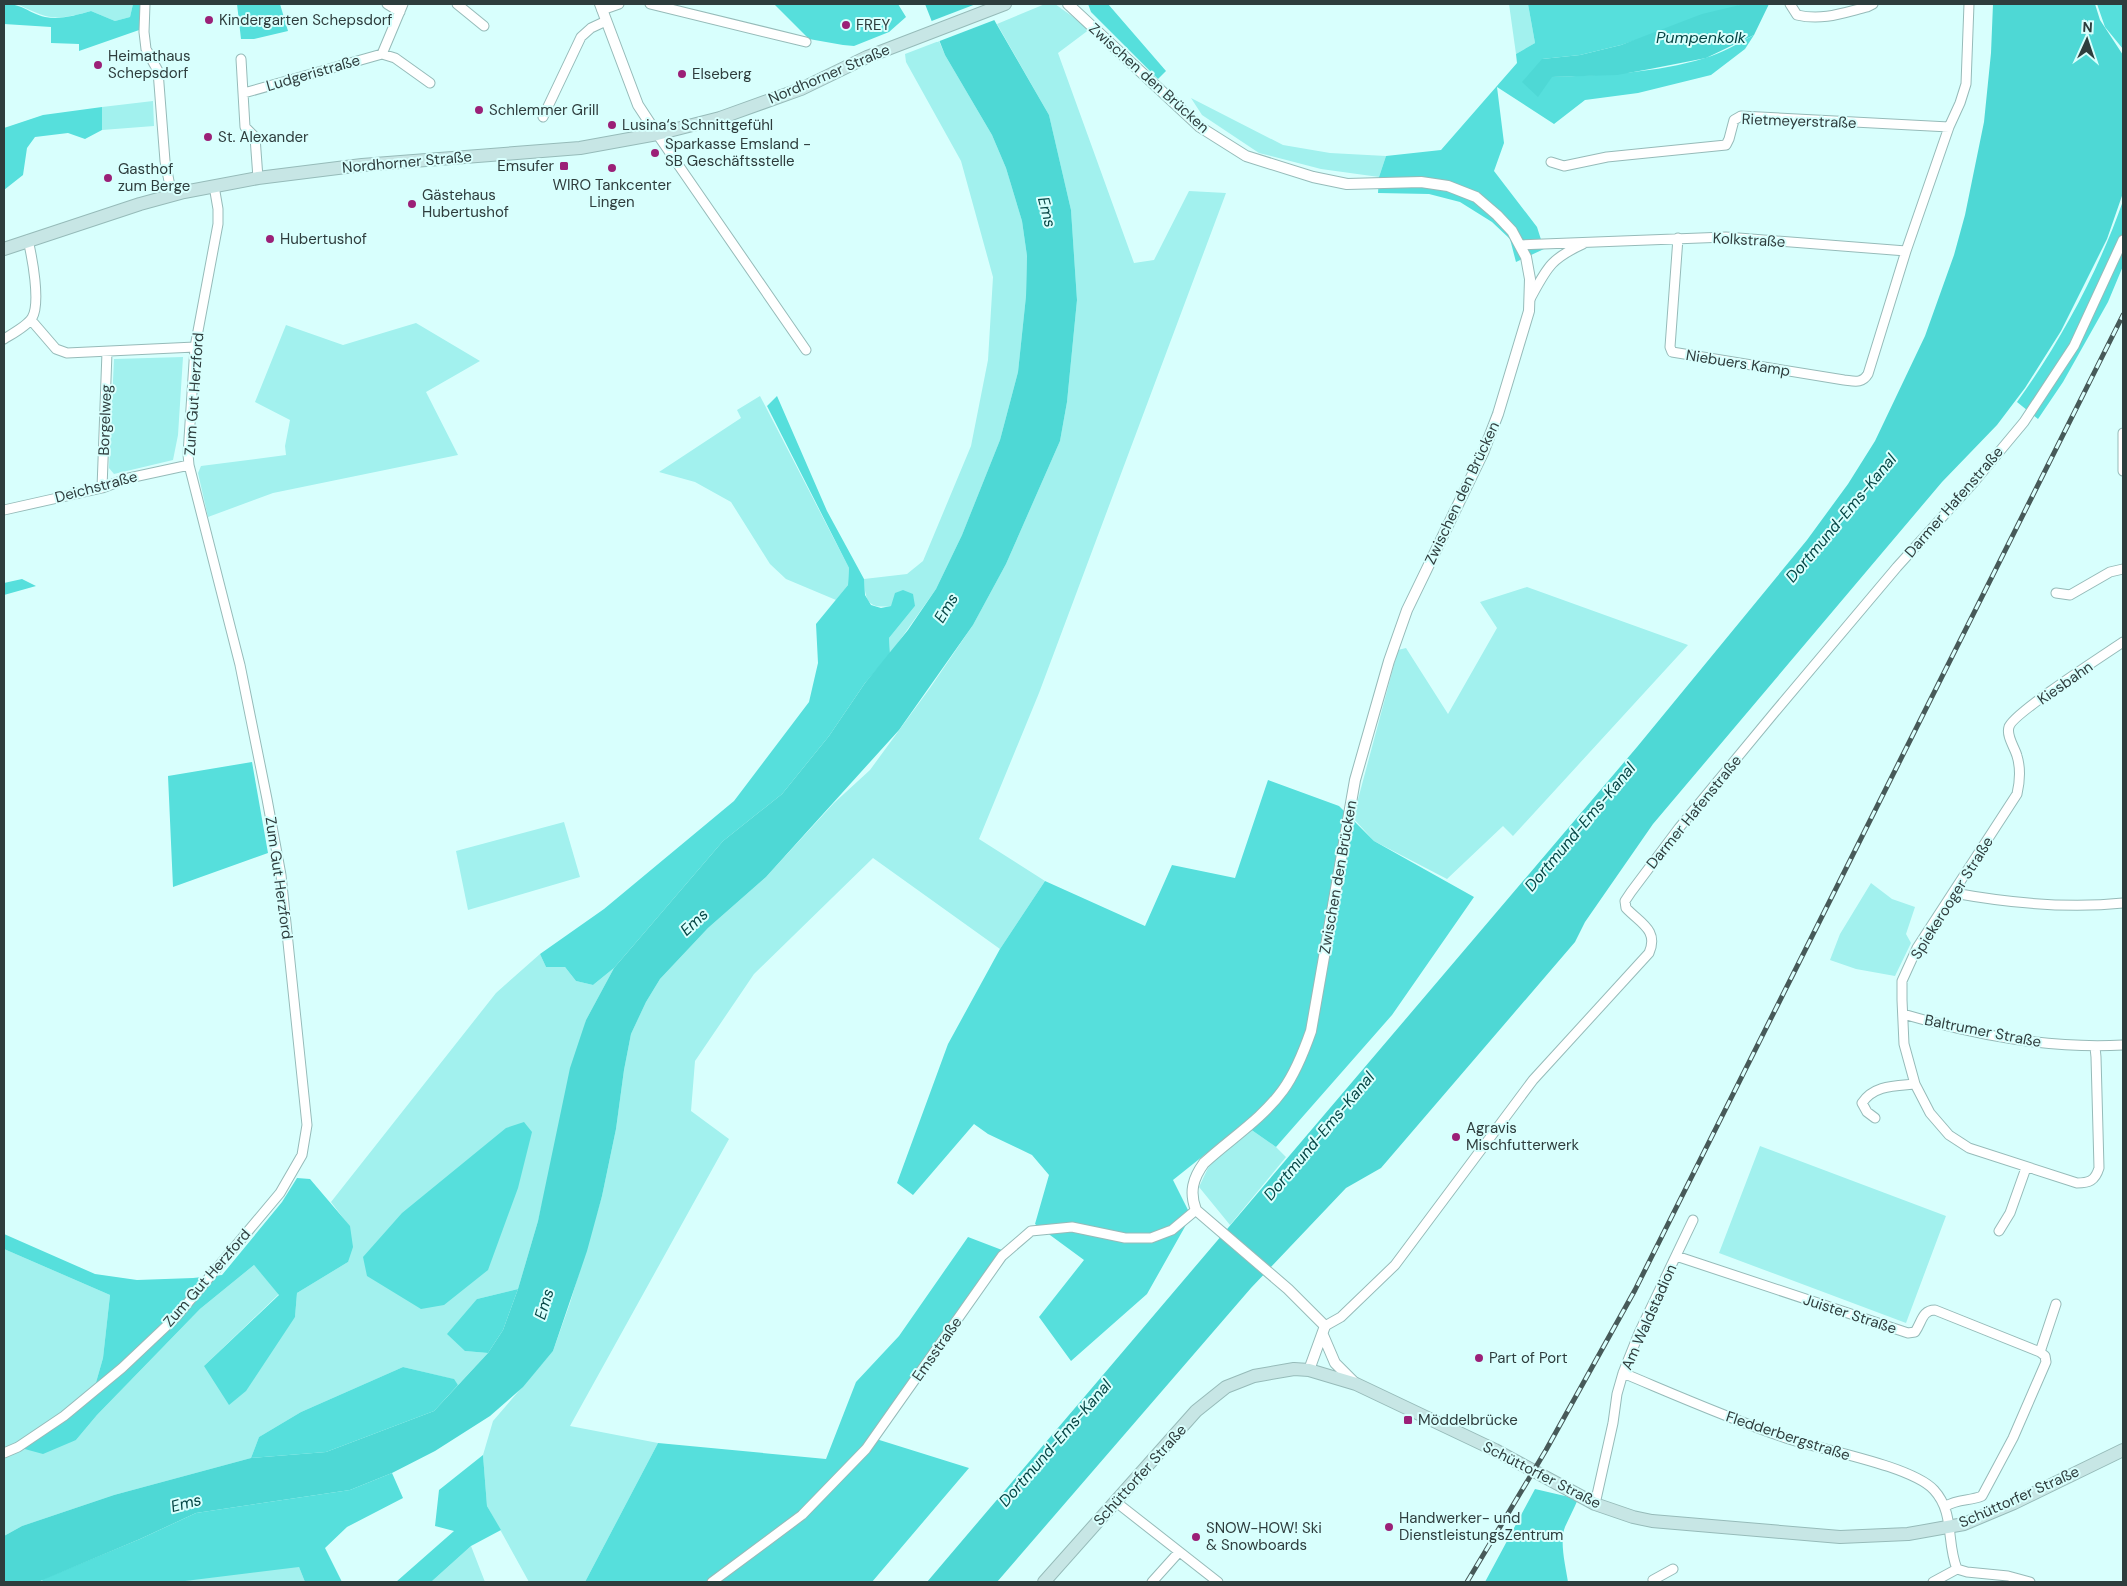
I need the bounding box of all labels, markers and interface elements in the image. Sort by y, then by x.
place label: Kindergarten Schepsdorf [219,10,392,30]
marker: Kindergarten Schepsdorf [203,14,215,26]
place label: FREY [856,15,890,35]
north arrow [2062,15,2112,65]
text: N [2082,18,2093,36]
marker: FREY [840,19,852,31]
street label: Zwischen den Brücken [1085,19,1213,137]
water label: Pumpenkolk [1656,27,1747,48]
street label: Nordhorner Straße [765,39,893,109]
place label: Heimathaus Schepsdorf [108,46,190,83]
street label: Ludgeristraße [264,50,362,96]
marker: Heimathaus Schepsdorf [92,59,104,71]
place label: Elseberg [692,64,752,84]
marker: Elseberg [676,68,688,80]
place label: Schlemmer Grill [489,100,599,120]
marker: Schlemmer Grill [473,104,485,116]
street label: Rietmeyerstraße [1741,109,1857,133]
place label: Lusina‘s Schnittgefühl [622,115,773,135]
marker: Lusina‘s Schnittgefühl [606,119,618,131]
place label: St. Alexander [218,127,309,147]
marker: St. Alexander [202,131,214,143]
place label: Sparkasse Emsland - SB Geschäftsstelle [665,134,811,171]
street label: Nordhorner Straße [341,146,473,178]
marker: Sparkasse Emsland - SB Geschäftsstelle [649,147,661,159]
place label: Emsufer [497,156,554,176]
place label: Gasthof zum Berge [118,159,190,196]
marker: Emsufer [558,160,570,172]
marker: WIRO Tankcenter Lingen [606,162,618,174]
marker: Gasthof zum Berge [102,172,114,184]
place label: WIRO Tankcenter Lingen [552,175,672,212]
place label: Gästehaus Hubertushof [422,185,509,222]
water label: Ems [1033,194,1061,230]
marker: Gästehaus Hubertushof [406,198,418,210]
street label: Kolkstraße [1712,228,1786,252]
place label: Hubertushof [280,229,367,249]
marker: Hubertushof [264,233,276,245]
street label: Zum Gut Herzford [180,332,208,456]
street label: Niebuers Kamp [1684,345,1792,381]
street label: Borgelweg [94,384,116,456]
street label: Zwischen den Brücken [1420,418,1504,568]
street label: Darmer Hafenstraße [1900,442,2008,562]
water label: Dortmund-Ems-Kanal [1781,449,1901,587]
street label: Deichstraße [53,466,139,508]
water label: Ems [929,589,963,627]
street label: Kiesbahn [2033,657,2097,709]
street label: Darmer Hafenstraße [1642,751,1746,873]
water label: Dortmund-Ems-Kanal [1520,758,1640,896]
street label: Zwischen den Brücken [1315,799,1361,955]
street label: Zum Gut Herzford [261,815,297,941]
street label: Spiekerooger Straße [1906,833,1998,963]
water label: Ems [676,904,712,940]
street label: Baltrumer Straße [1923,1010,2043,1052]
water label: Dortmund-Ems-Kanal [1259,1067,1379,1205]
place label: Agravis Mischfutterwerk [1466,1118,1579,1155]
marker: Agravis Mischfutterwerk [1450,1131,1462,1143]
street label: Zum Gut Herzford [159,1225,255,1331]
street label: Am Waldstadion [1617,1261,1681,1373]
water label: Ems [529,1286,559,1322]
street label: Juister Straße [1801,1289,1899,1339]
street label: Emsstraße [907,1313,967,1385]
place label: Part of Port [1489,1348,1568,1368]
marker: Part of Port [1473,1352,1485,1364]
water label: Dortmund-Ems-Kanal [994,1375,1116,1511]
street label: Fledderbergstraße [1723,1406,1853,1466]
place label: Möddelbrücke [1418,1410,1518,1430]
marker: Möddelbrücke [1402,1414,1414,1426]
street label: Schüttorfer Straße [1089,1420,1191,1530]
street label: Schüttorfer Straße [1480,1437,1604,1513]
street label: Schüttorfer Straße [1956,1461,2082,1533]
water label: Ems [168,1489,204,1517]
place label: Handwerker- und DienstleistungsZentrum [1399,1508,1563,1545]
place label: SNOW-HOW! Ski & Snowboards [1206,1518,1322,1555]
marker: Handwerker- und DienstleistungsZentrum [1383,1521,1395,1533]
marker: SNOW-HOW! Ski & Snowboards [1190,1531,1202,1543]

